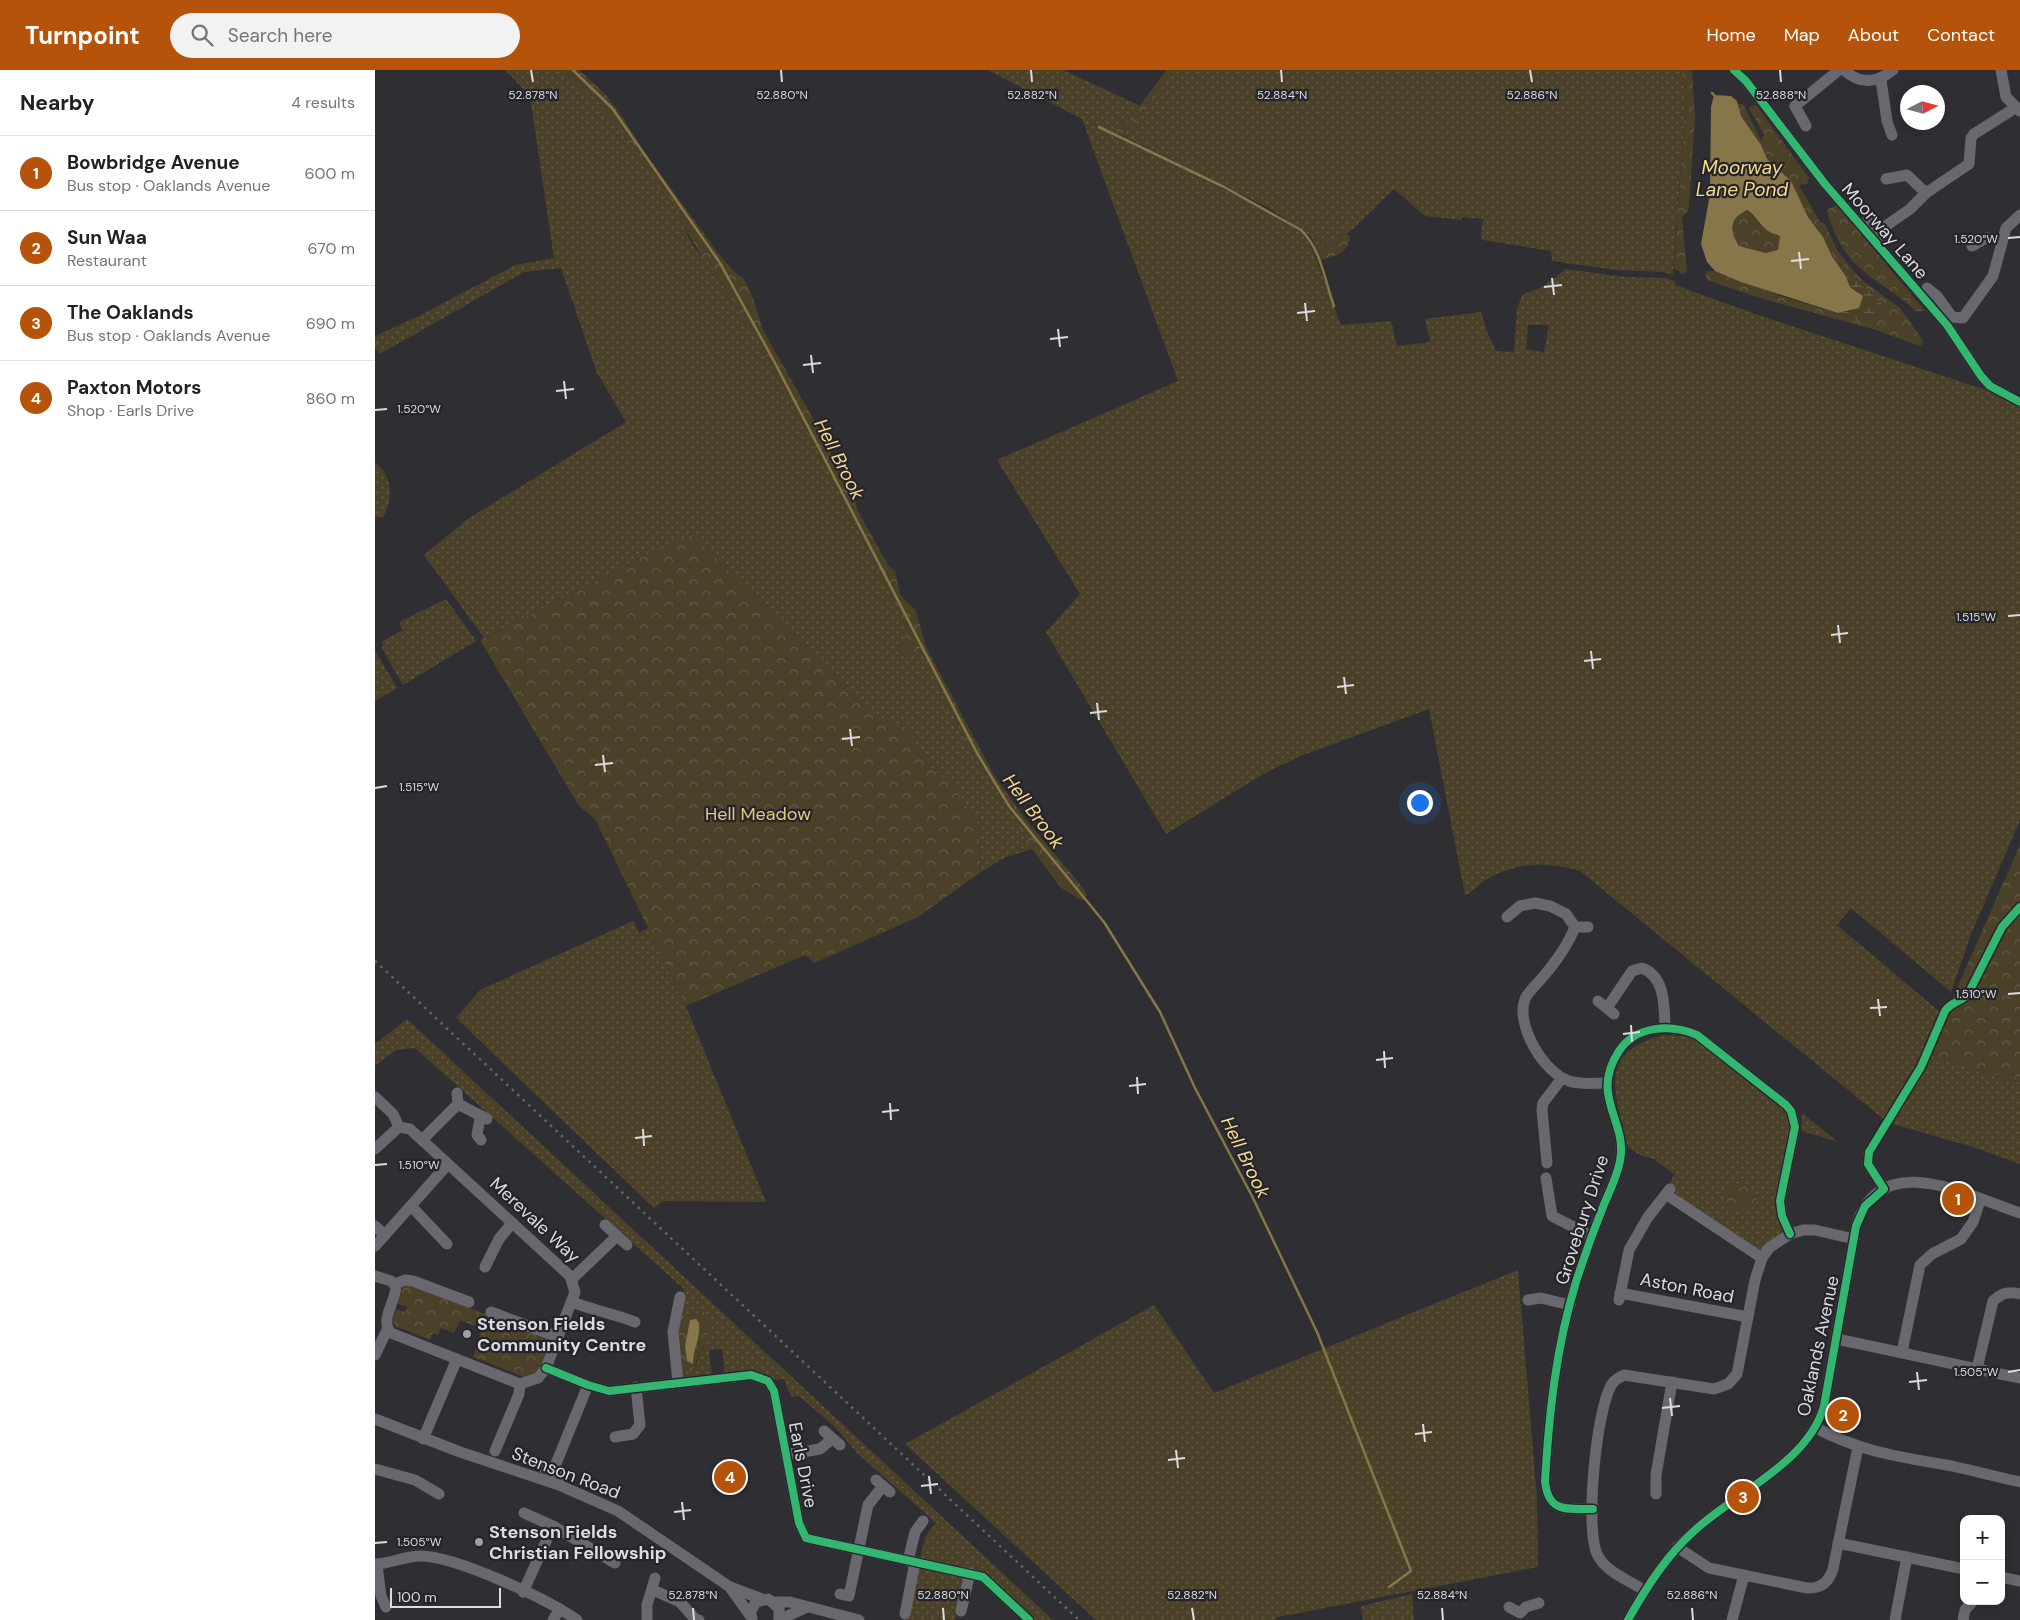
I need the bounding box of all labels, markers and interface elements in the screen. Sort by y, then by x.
search box [170,13,520,58]
text: Turnpoint [25,20,140,51]
icon: search [188,21,216,49]
text: Search here [228,23,333,48]
text: Home [1706,23,1756,47]
text: Map [1784,23,1820,47]
text: About [1848,23,1899,47]
text: Contact [1927,23,1995,47]
north arrow [1900,85,1945,130]
text: 52.878°N [508,87,558,103]
text: 52.880°N [756,87,808,103]
text: 52.882°N [1007,87,1057,103]
text: 52.884°N [1257,87,1307,103]
text: 52.886°N [1507,87,1557,103]
text: 52.888°N [1756,87,1806,103]
text: Nearby [20,89,94,117]
text: 4 results [291,92,355,113]
text: Bowbridge Avenue [67,150,240,175]
water label: Moorway Lane Pond [1696,155,1789,202]
text: 1 [33,163,39,184]
text: 600 m [305,163,355,184]
text: Bus stop · Oaklands Avenue [67,175,270,196]
street label: Moorway Lane [1836,178,1934,284]
text: Sun Waa [67,225,147,250]
text: 1.520°W [1954,231,1998,247]
text: 2 [31,238,41,259]
text: 670 m [308,238,355,259]
text: Restaurant [67,250,147,271]
text: The Oaklands [67,300,193,325]
text: 3 [31,313,41,334]
text: 690 m [306,313,355,334]
text: Bus stop · Oaklands Avenue [67,325,270,346]
text: Paxton Motors [67,375,201,400]
text: 4 [31,388,41,409]
text: 860 m [306,388,355,409]
text: Shop · Earls Drive [67,400,194,421]
text: 1.520°W [397,401,441,417]
water label: Hell Brook [808,414,871,504]
text: 1.515°W [1956,609,1996,625]
water label: Hell Brook [997,769,1070,854]
text: 1.515°W [399,779,439,795]
your location [1407,790,1433,816]
park label: Hell Meadow [705,802,811,826]
text: 1.510°W [1955,986,1997,1002]
water label: Hell Brook [1215,1112,1276,1203]
street label: Grovebury Drive [1550,1152,1614,1288]
text: 1.510°W [398,1157,440,1173]
street label: Merevale Way [485,1172,585,1268]
pin: 1 [1942,1180,1974,1218]
street label: Aston Road [1638,1267,1736,1309]
street label: Oaklands Avenue [1791,1273,1845,1419]
place label: Stenson Fields Community Centre [477,1312,646,1357]
marker: Stenson Fields Community Centre [461,1328,473,1340]
text: 1.505°W [1954,1364,1999,1380]
pin: 2 [1827,1396,1859,1434]
street label: Earls Drive [783,1420,823,1510]
street label: Stenson Road [508,1441,624,1505]
pin: 4 [714,1458,746,1496]
pin: 3 [1727,1478,1759,1516]
map controls [1960,1515,2005,1605]
button: + [1960,1515,2005,1560]
place label: Stenson Fields Christian Fellowship [489,1520,666,1565]
text: 1.505°W [397,1534,442,1550]
marker: Stenson Fields Christian Fellowship [473,1536,485,1548]
button: − [1960,1560,2005,1605]
scale bar [390,1585,501,1608]
text: 52.878°N [668,1587,718,1603]
text: 52.880°N [917,1587,969,1603]
text: 52.882°N [1167,1587,1217,1603]
text: 52.884°N [1417,1587,1467,1603]
text: 52.886°N [1667,1587,1717,1603]
text: 100 m [397,1588,437,1606]

